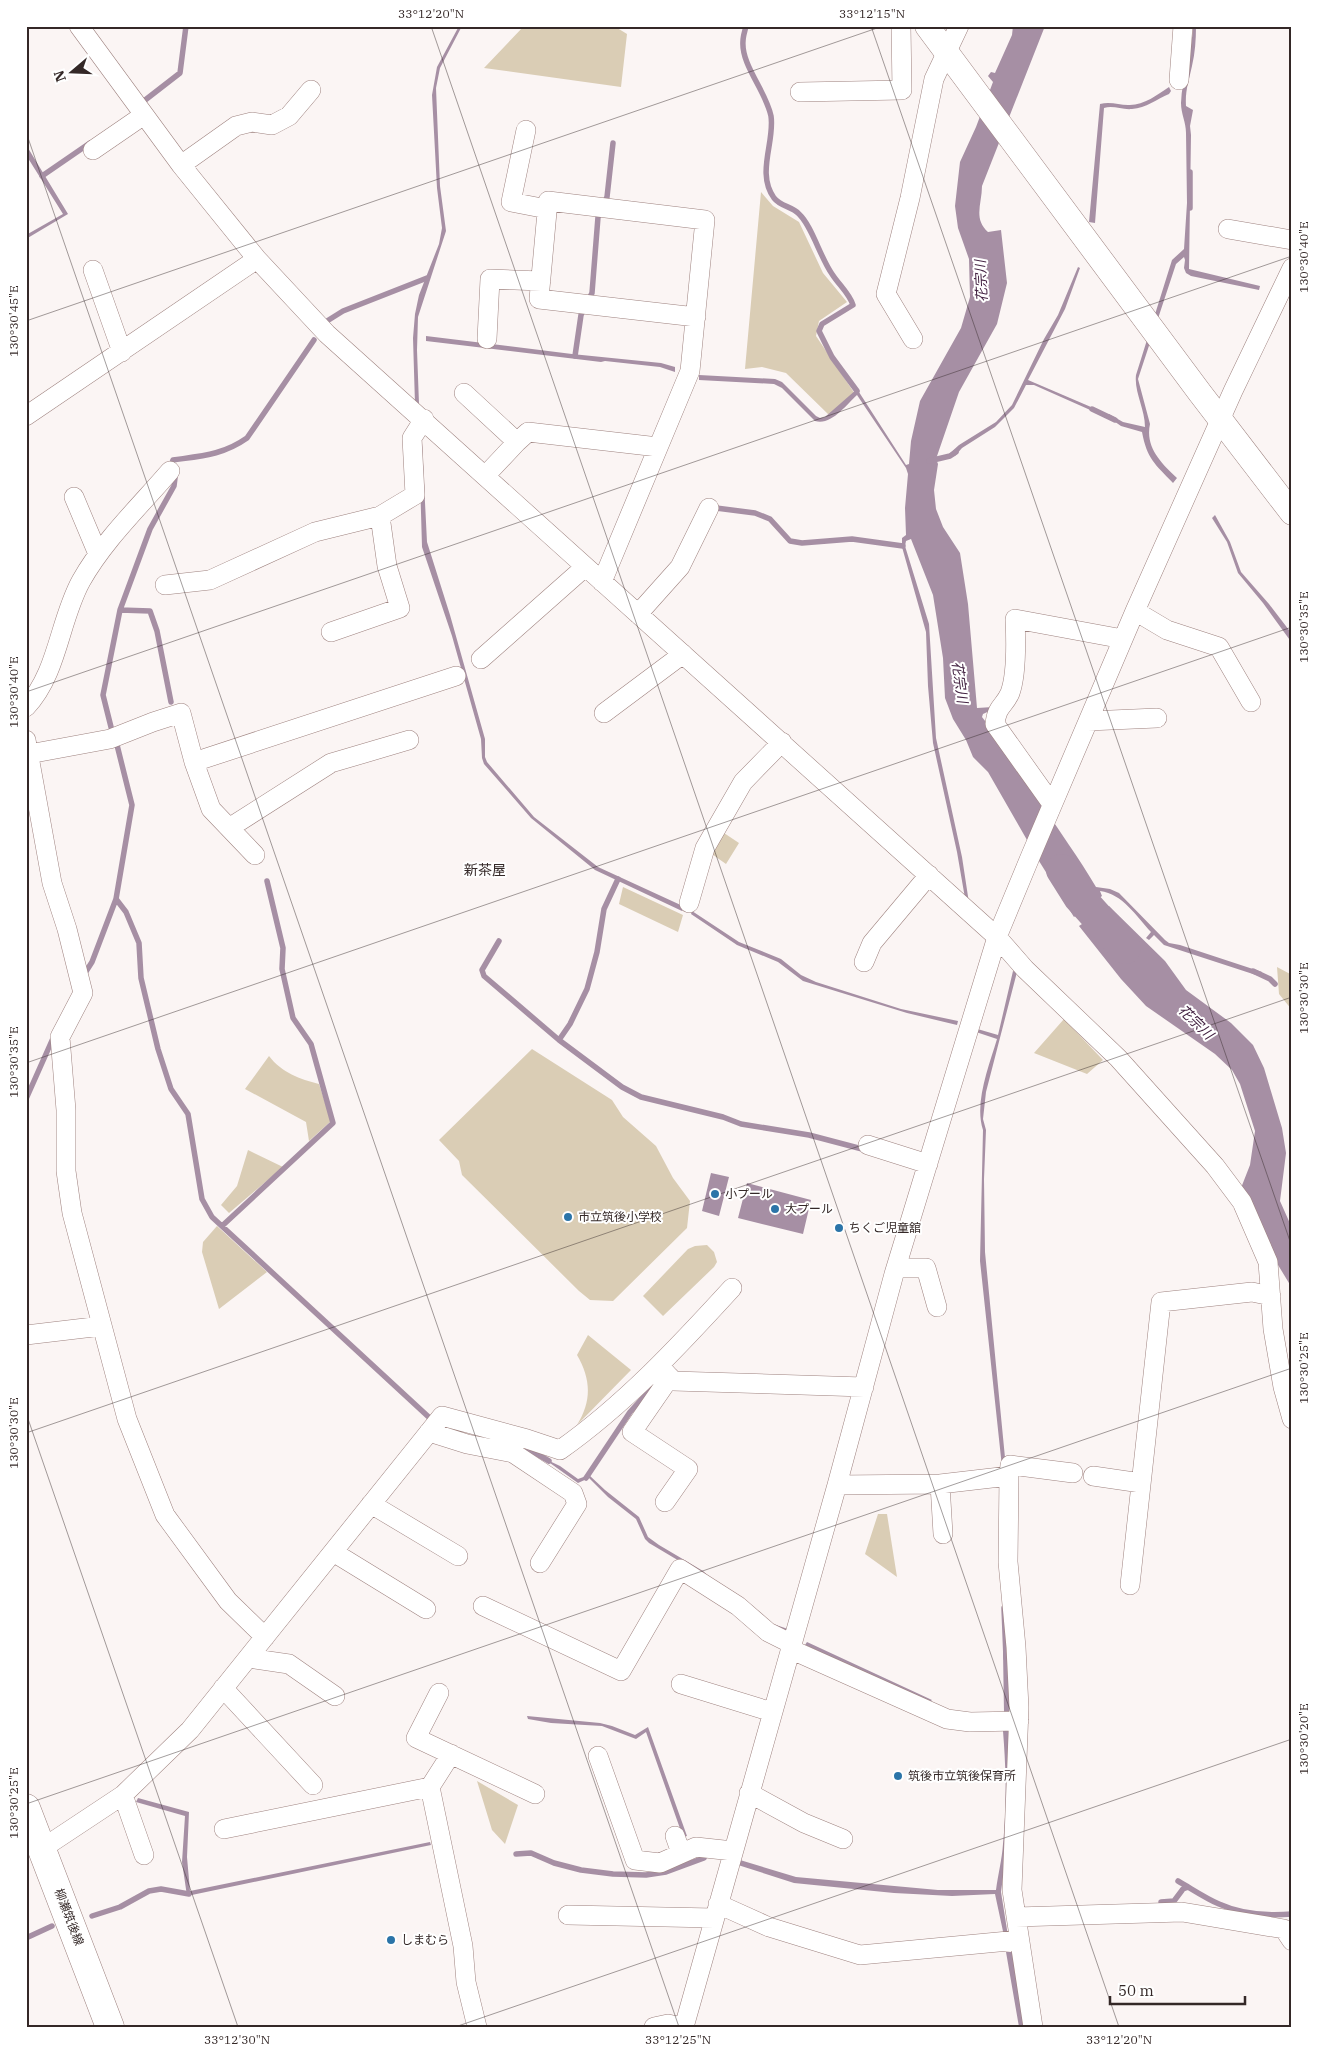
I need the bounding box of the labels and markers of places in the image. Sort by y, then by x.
place label: 小プール [725,1186,773,1201]
marker: 小プール [709,1188,721,1200]
place label: 大プール [785,1201,833,1216]
marker: 大プール [769,1203,781,1215]
place label: 市立筑後小学校 [578,1209,662,1224]
marker: 市立筑後小学校 [562,1211,574,1223]
place label: ちくご児童舘 [849,1220,921,1235]
marker: ちくご児童舘 [833,1222,845,1234]
place label: 筑後市立筑後保育所 [908,1768,1016,1783]
marker: 筑後市立筑後保育所 [892,1770,904,1782]
place label: しまむら [401,1932,449,1947]
marker: しまむら [385,1934,397,1946]

